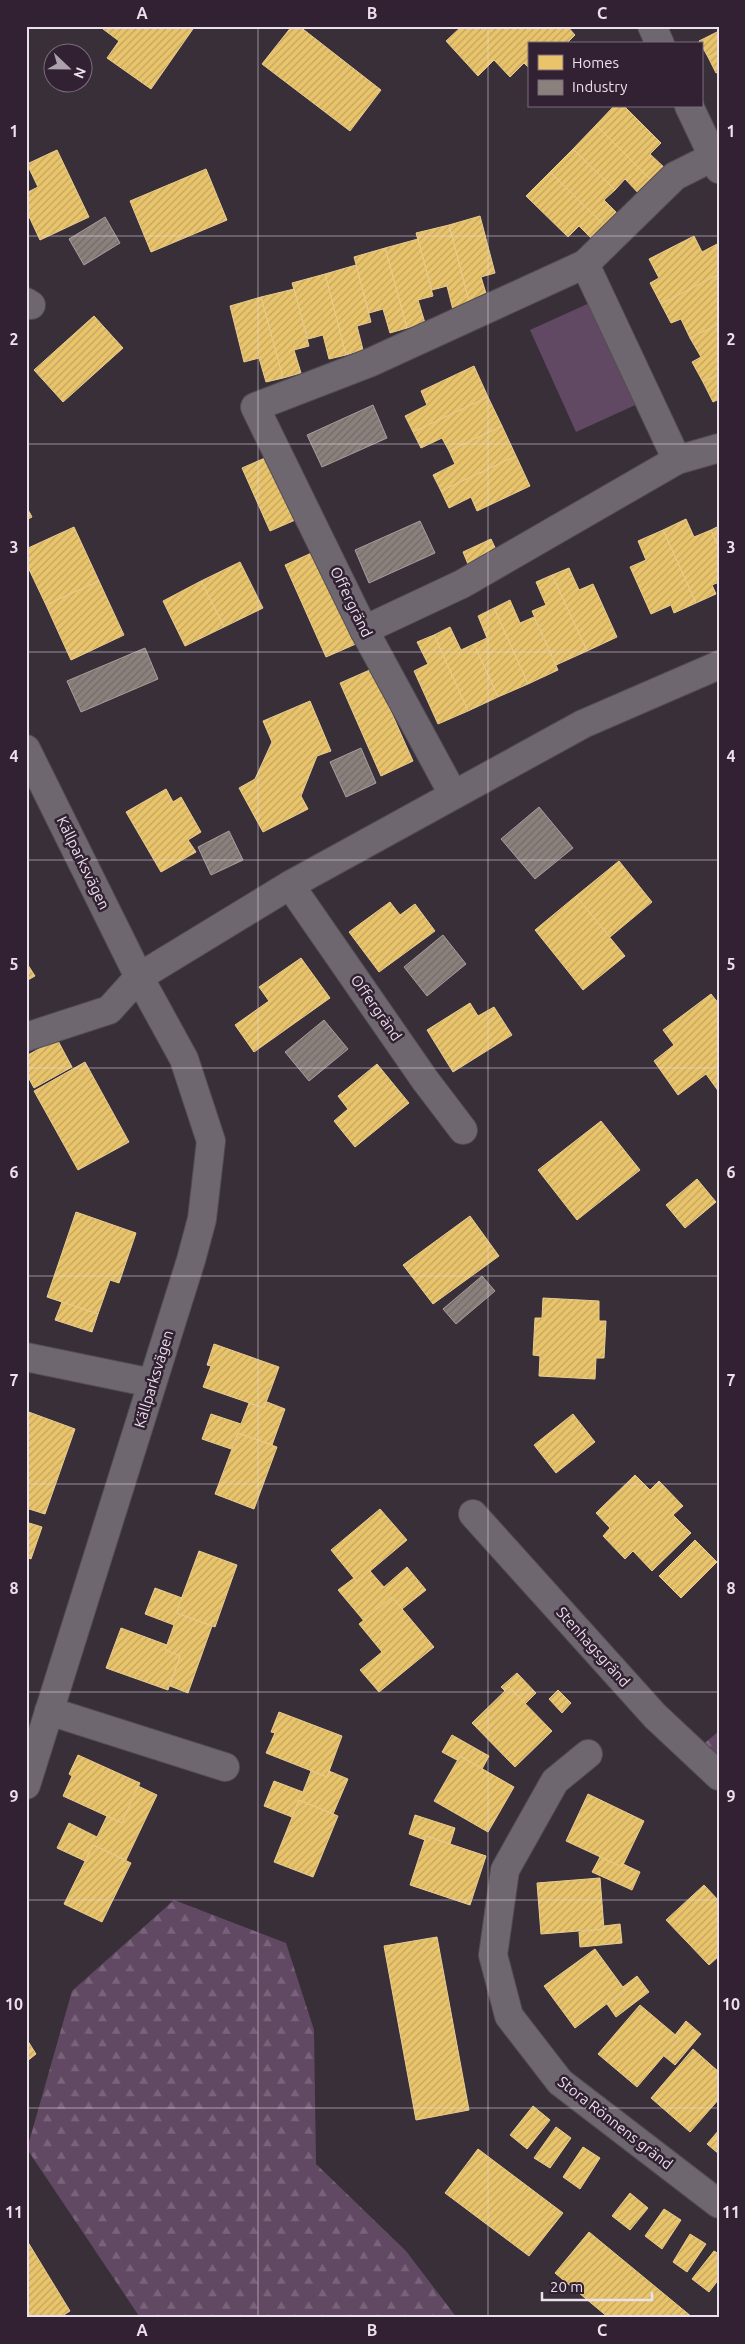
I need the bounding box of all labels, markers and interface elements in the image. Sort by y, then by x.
text: A [136,4,148,22]
text: B [367,4,377,22]
text: C [597,4,607,22]
north arrow [42,42,92,92]
legend [528,42,702,108]
text: Homes [572,54,619,71]
text: N [71,65,89,81]
text: Industry [572,78,627,95]
text: 1 [9,122,19,140]
text: 1 [726,122,736,140]
text: 2 [9,330,19,348]
text: 2 [726,330,736,348]
text: 3 [9,538,19,556]
text: 3 [726,538,736,556]
street label: Offergränd [327,564,376,640]
text: 4 [9,747,19,765]
text: 4 [726,747,736,765]
street label: Källparksvägen [54,813,113,912]
text: 5 [9,955,19,973]
text: 5 [726,955,736,973]
street label: Offergränd [348,972,405,1044]
text: 6 [9,1163,19,1181]
text: 6 [726,1163,736,1181]
street label: Källparksvägen [131,1328,176,1430]
text: 7 [9,1371,19,1389]
text: 7 [726,1371,736,1389]
text: 8 [9,1579,19,1597]
text: 8 [726,1579,736,1597]
street label: Stenhagsgränd [553,1603,634,1690]
text: 9 [9,1787,19,1805]
text: 9 [726,1787,736,1805]
text: 10 [5,1995,23,2013]
text: 10 [722,1995,740,2013]
street label: Stora Rönnens gränd [555,2073,676,2173]
text: 11 [5,2203,23,2221]
text: 11 [722,2203,740,2221]
scale bar [542,2269,652,2301]
text: 20 m [550,2278,583,2295]
text: A [136,2321,148,2339]
text: B [367,2321,377,2339]
text: C [597,2321,607,2339]

